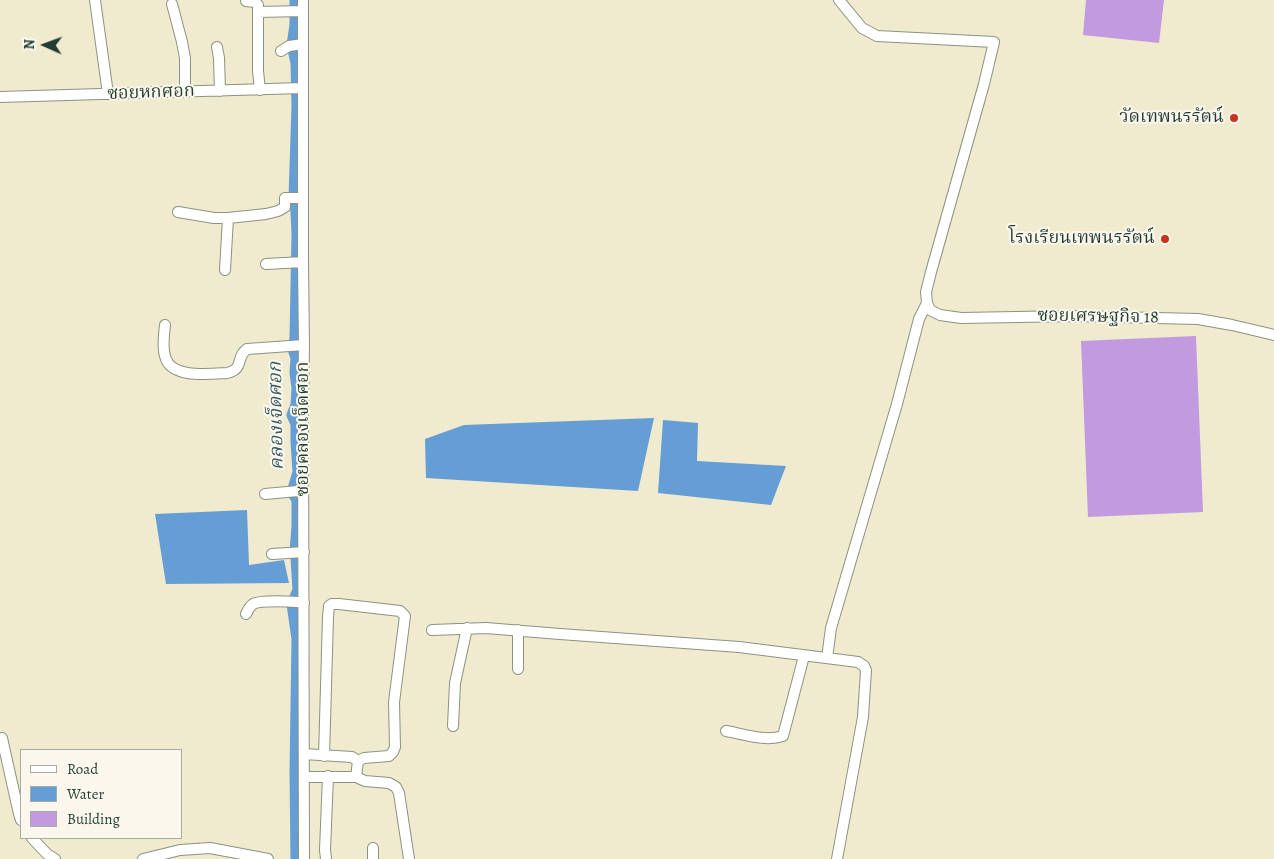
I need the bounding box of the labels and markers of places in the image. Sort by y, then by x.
place label: วัดเทพนรรัตน์ [1119,107,1224,129]
marker: วัดเทพนรรัตน์ [1228,112,1240,124]
place label: โรงเรียนเทพนรรัตน์ [1009,228,1155,250]
marker: โรงเรียนเทพนรรัตน์ [1159,233,1171,245]

